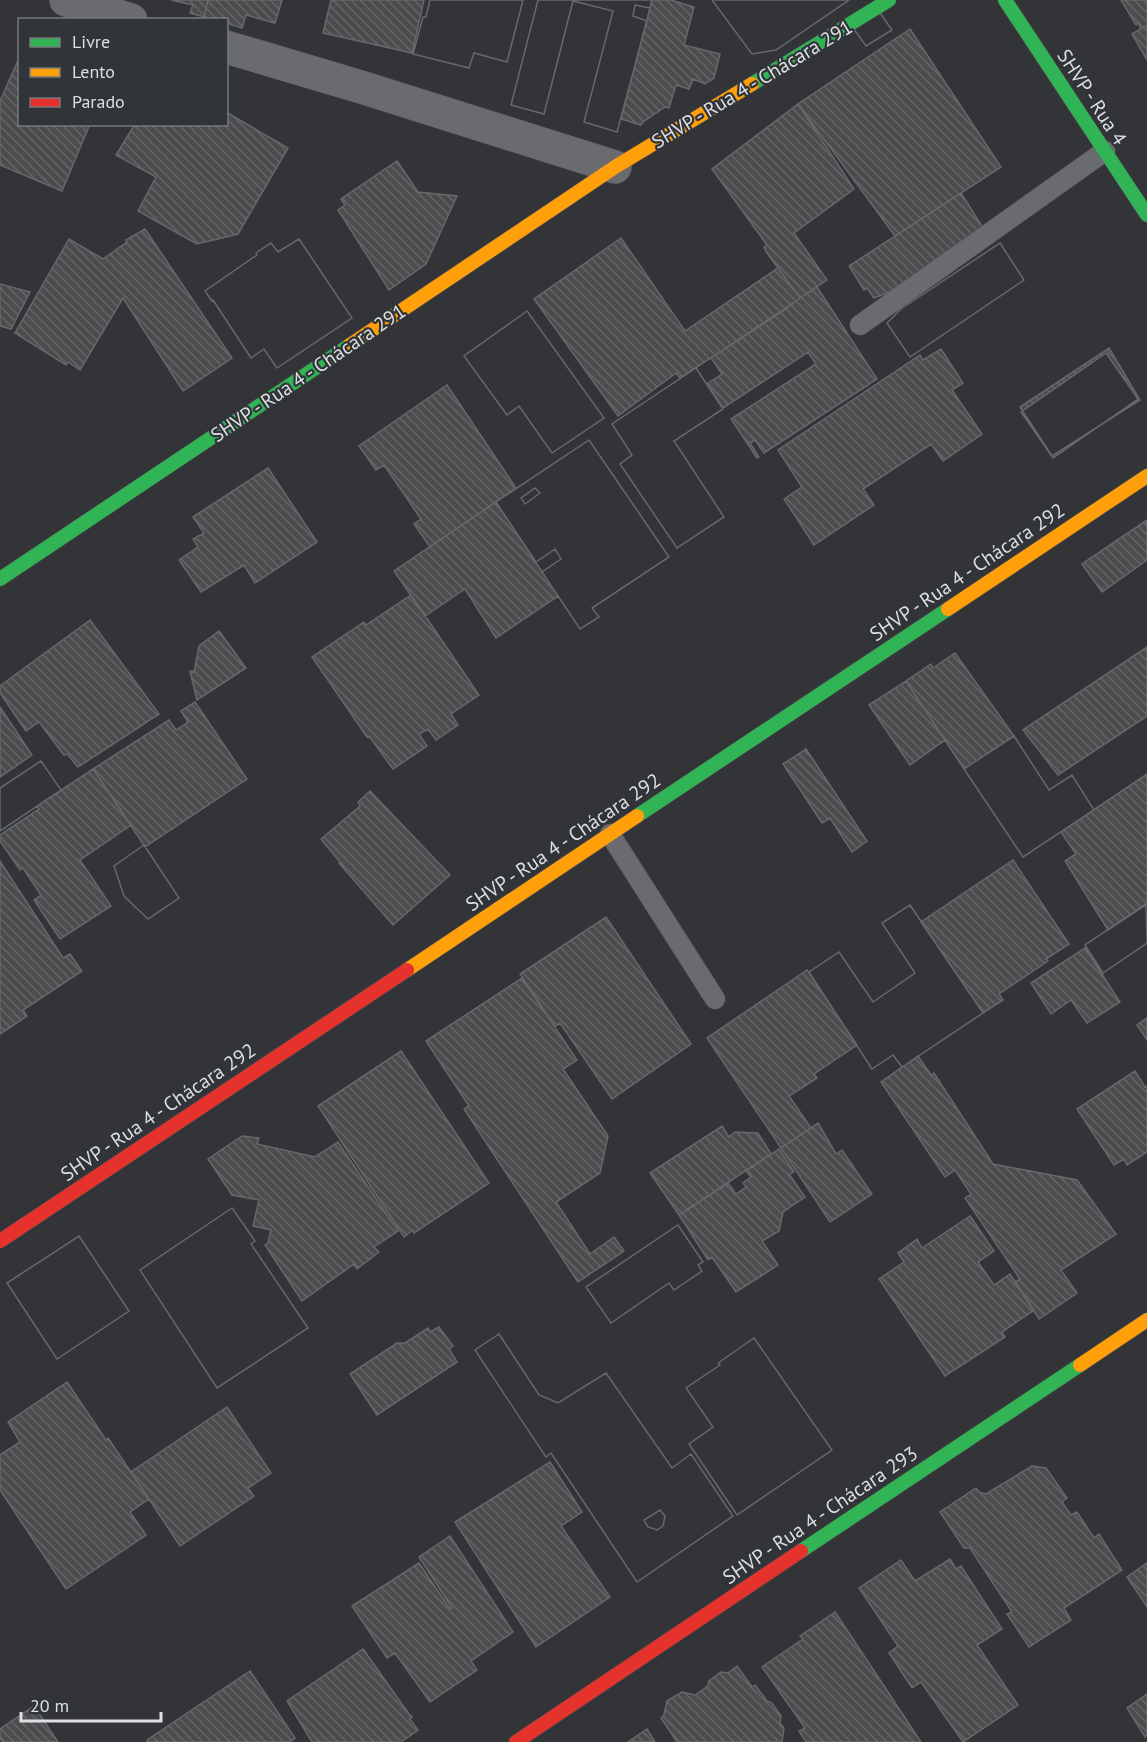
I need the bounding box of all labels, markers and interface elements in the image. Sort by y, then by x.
street label: SHVP - Rua 4 - Chácara 291 [647,14,857,154]
legend [18,18,228,126]
text: Livre [72,30,110,53]
street label: SHVP - Rua 4 [1051,44,1133,150]
text: Lento [72,60,115,83]
text: Parado [72,90,125,113]
street label: SHVP - Rua 4 - Chácara 291 [205,298,411,448]
street label: SHVP - Rua 4 - Chácara 292 [864,497,1070,647]
street label: SHVP - Rua 4 - Chácara 292 [460,767,666,917]
street label: SHVP - Rua 4 - Chácara 292 [55,1037,261,1187]
street label: SHVP - Rua 4 - Chácara 293 [717,1440,923,1590]
scale bar [21,1685,160,1723]
text: 20 m [30,1694,69,1717]

